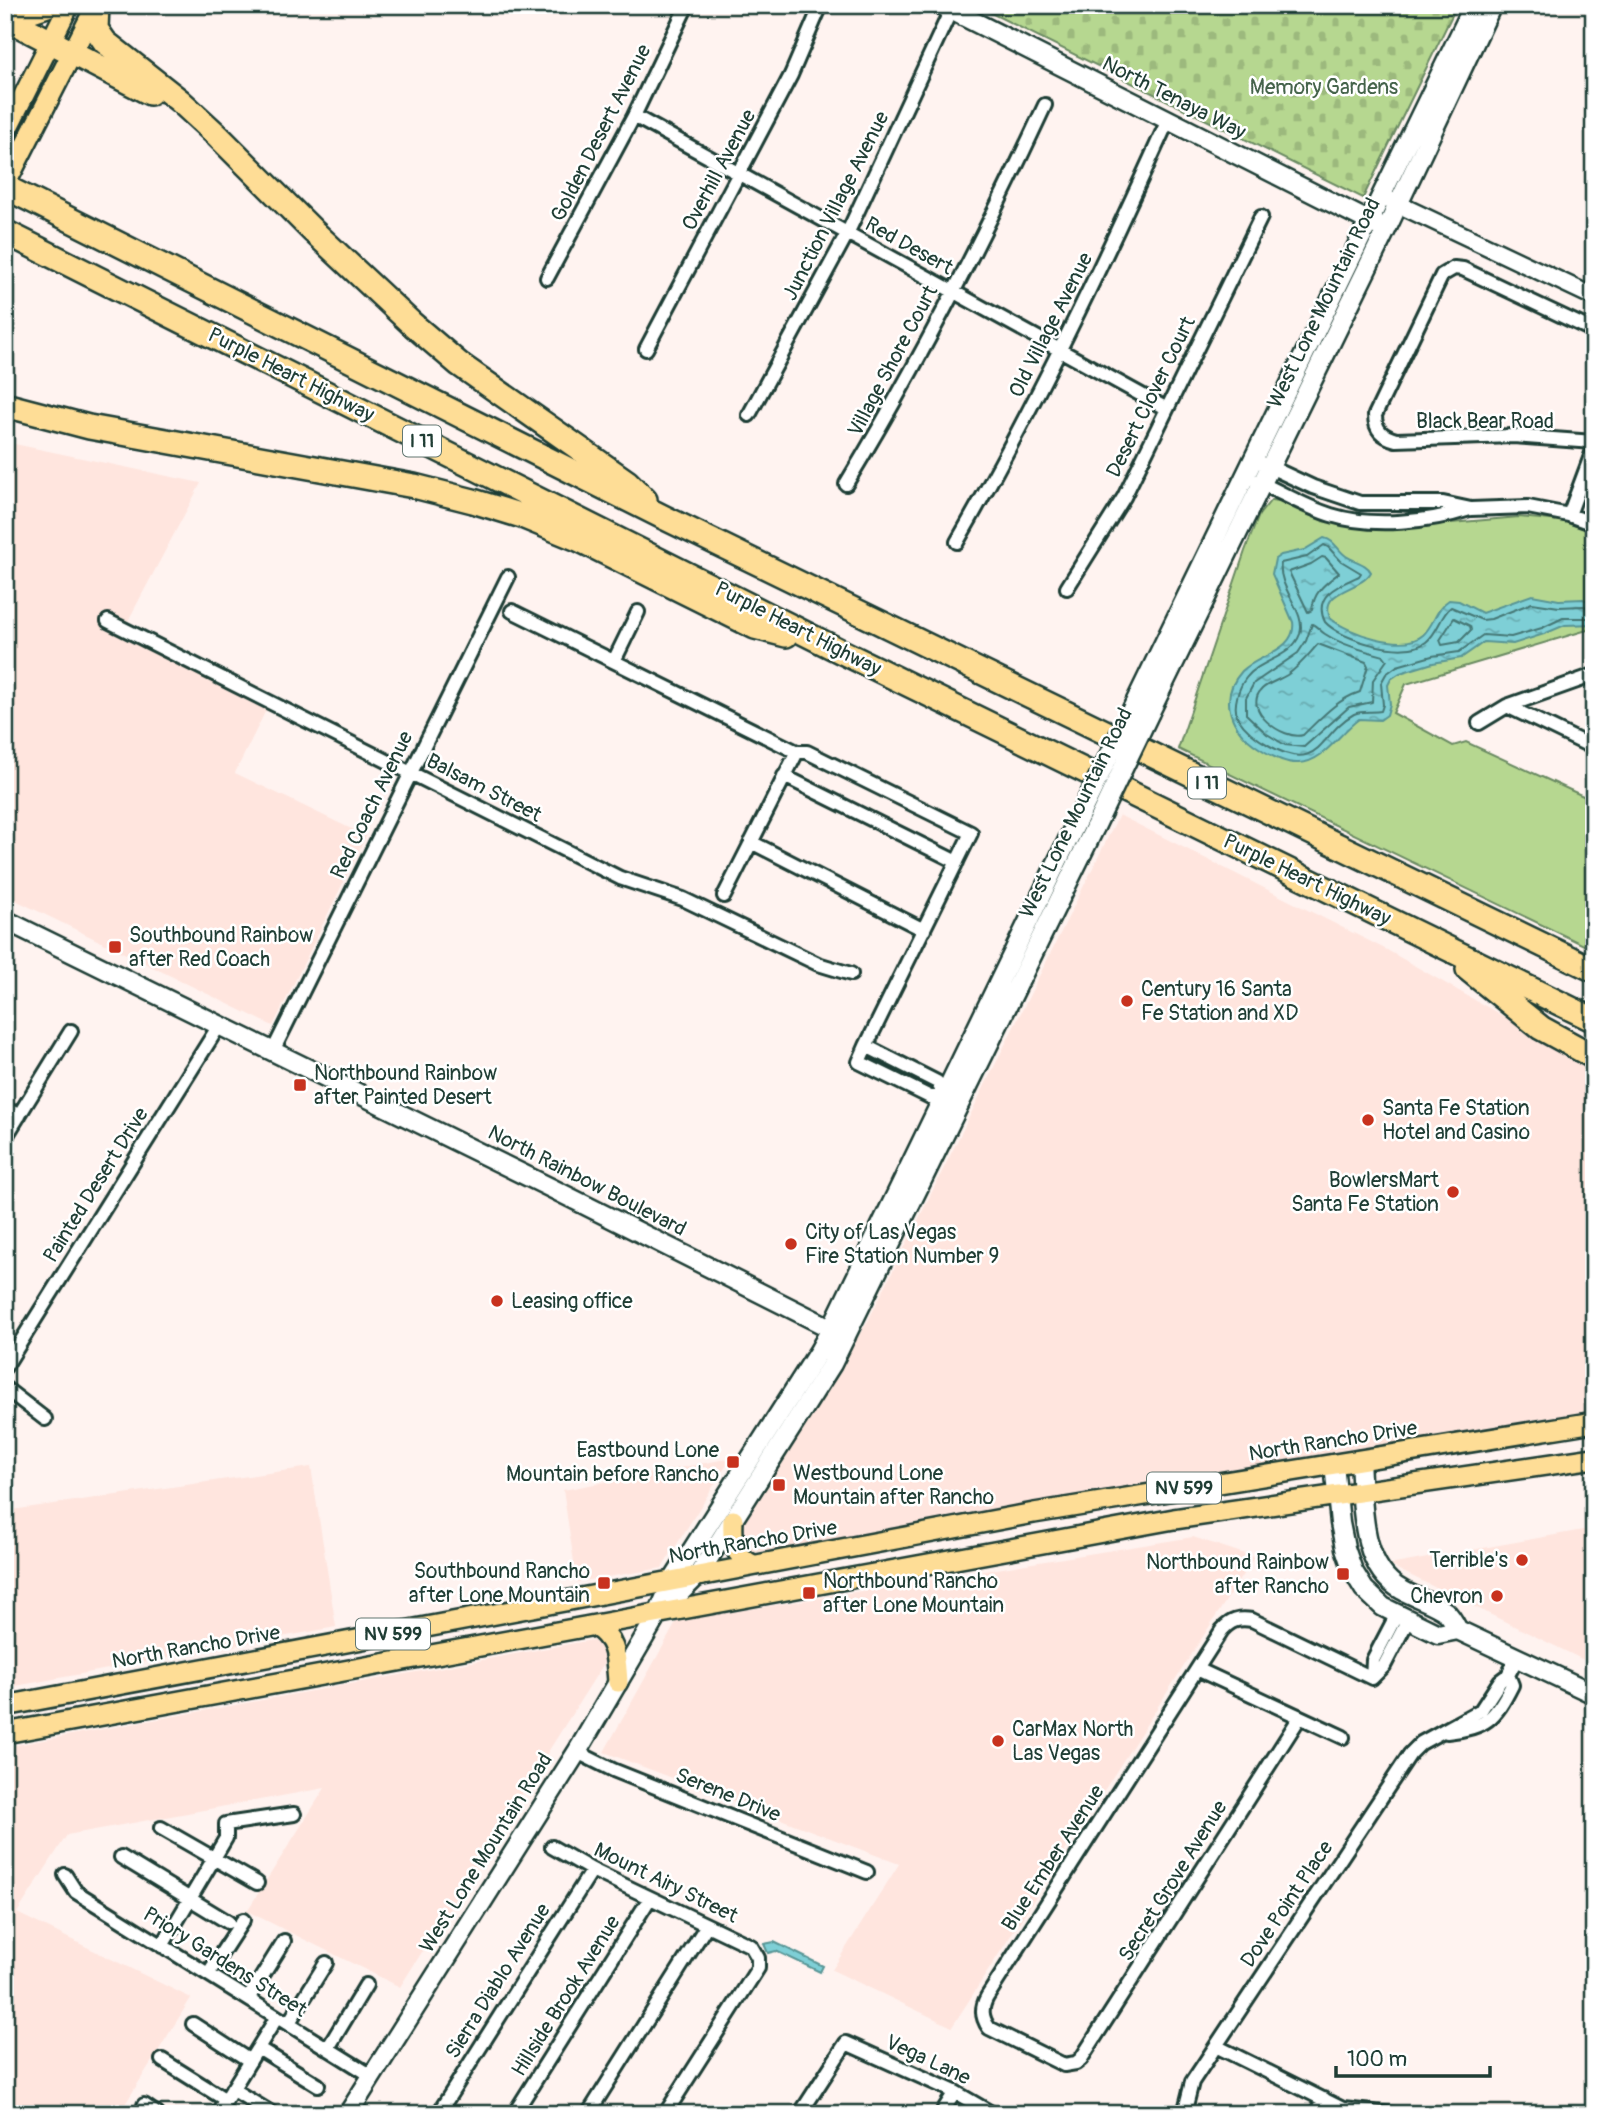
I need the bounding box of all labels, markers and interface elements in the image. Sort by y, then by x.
street label: Golden Desert Avenue [545,39,658,226]
street label: North Tenaya Way [1098,50,1250,146]
park label: Memory Gardens [1250,74,1399,101]
street label: Overhill Avenue [676,104,763,235]
street label: Junction Village Avenue [777,106,896,305]
street label: West Lone Mountain Road [1261,193,1387,413]
street label: Red Desert [860,211,958,281]
street label: Old Village Avenue [1003,247,1099,402]
street label: Village Shore Court [842,280,945,441]
street label: Desert Clover Court [1100,312,1202,482]
street label: Purple Heart Highway [203,321,379,429]
street label: Black Bear Road [1416,408,1554,435]
road number: I 11 [403,426,441,456]
street label: Purple Heart Highway [710,575,886,683]
street label: West Lone Mountain Road [1013,703,1139,923]
street label: Red Coach Avenue [325,726,420,883]
street label: Balsam Street [422,747,547,829]
road number: I 11 [1188,768,1226,798]
street label: Purple Heart Highway [1219,828,1395,932]
place label: Southbound Rainbow after Red Coach [129,922,313,973]
marker: Southbound Rainbow after Red Coach [107,939,123,955]
place label: Century 16 Santa Fe Station and XD [1141,976,1298,1027]
marker: Century 16 Santa Fe Station and XD [1119,993,1135,1009]
place label: Northbound Rainbow after Painted Desert [314,1060,497,1111]
marker: Northbound Rainbow after Painted Desert [292,1077,308,1093]
place label: Santa Fe Station Hotel and Casino [1382,1095,1530,1146]
street label: Painted Desert Drive [37,1102,155,1268]
marker: Santa Fe Station Hotel and Casino [1360,1112,1376,1128]
street label: North Rainbow Boulevard [483,1119,691,1243]
place label: BowlersMart Santa Fe Station [1291,1167,1440,1218]
marker: BowlersMart Santa Fe Station [1445,1184,1461,1200]
place label: City of Las Vegas Fire Station Number 9 [805,1219,999,1270]
marker: City of Las Vegas Fire Station Number 9 [783,1236,799,1252]
place label: Leasing office [511,1288,633,1315]
marker: Leasing office [489,1293,505,1309]
street label: North Rancho Drive [1247,1414,1420,1468]
place label: Eastbound Lone Mountain before Rancho [506,1437,720,1488]
marker: Eastbound Lone Mountain before Rancho [725,1454,741,1470]
place label: Westbound Lone Mountain after Rancho [793,1460,994,1511]
road number: NV 599 [1147,1472,1221,1504]
marker: Westbound Lone Mountain after Rancho [771,1477,787,1493]
street label: North Rancho Drive [667,1514,840,1570]
place label: Terrible's [1429,1547,1509,1574]
place label: Northbound Rainbow after Rancho [1146,1549,1329,1600]
marker: Terrible's [1514,1552,1530,1568]
place label: Southbound Rancho after Lone Mountain [409,1558,590,1609]
marker: Northbound Rainbow after Rancho [1335,1566,1351,1582]
place label: Northbound Rancho after Lone Mountain [823,1568,1004,1619]
marker: Southbound Rancho after Lone Mountain [596,1575,612,1591]
place label: Chevron [1410,1583,1483,1610]
marker: Northbound Rancho after Lone Mountain [801,1585,817,1601]
marker: Chevron [1489,1588,1505,1604]
road number: NV 599 [356,1618,430,1650]
street label: North Rancho Drive [110,1619,283,1675]
place label: CarMax North Las Vegas [1012,1716,1133,1767]
marker: CarMax North Las Vegas [990,1733,1006,1749]
street label: West Lone Mountain Road [413,1748,559,1958]
street label: Serene Drive [671,1762,785,1829]
street label: Blue Ember Avenue [996,1779,1111,1936]
street label: Secret Grove Avenue [1113,1795,1234,1967]
street label: Dove Point Place [1235,1835,1340,1973]
street label: Mount Airy Street [590,1836,743,1930]
street label: Sierra Diablo Avenue [439,1898,557,2064]
street label: Priory Gardens Street [138,1901,312,2024]
street label: Hillside Brook Avenue [506,1910,627,2082]
street label: Vega Lane [881,2029,976,2092]
scale bar [1336,2035,1490,2079]
text: 100 m [1347,2046,1407,2073]

